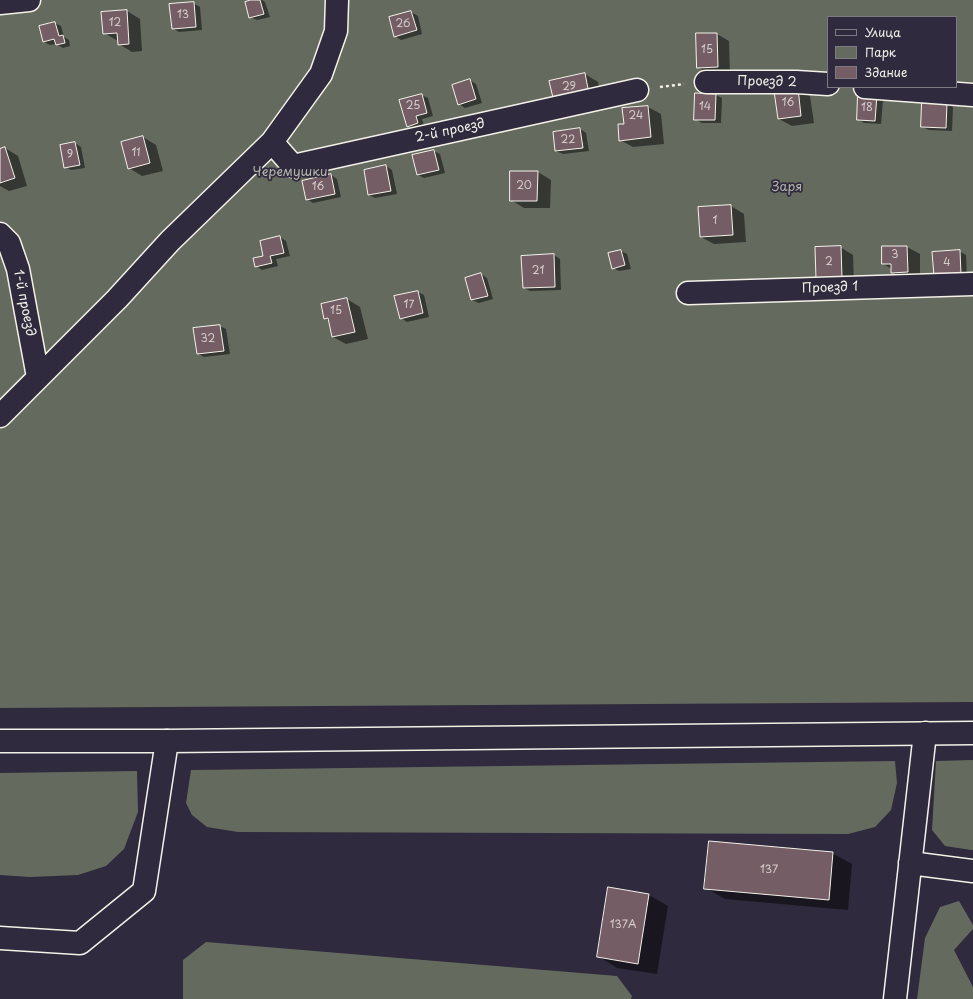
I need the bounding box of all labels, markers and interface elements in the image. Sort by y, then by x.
house number: 13 [177,8,189,22]
house number: 12 [109,16,121,30]
legend [827,16,957,88]
house number: 26 [395,17,411,31]
text: Улица [865,23,901,41]
house number: 15 [701,43,713,57]
text: Парк [865,43,896,61]
text: Здание [865,63,907,81]
street label: Проезд 2 [737,74,797,90]
house number: 29 [562,80,576,94]
house number: 16 [782,96,794,110]
house number: 25 [406,99,420,113]
house number: 14 [699,100,711,114]
house number: 18 [861,101,873,115]
house number: 24 [629,109,643,123]
street label: 2-й проезд [414,116,486,146]
house number: 22 [561,133,575,147]
house number: 11 [131,146,141,160]
house number: 9 [67,148,73,162]
park label: Черемушки [252,164,328,180]
house number: 20 [516,179,532,193]
park label: Заря [772,179,802,195]
house number: 16 [312,180,324,194]
house number: 1 [713,214,717,228]
house number: 3 [891,248,899,262]
house number: 2 [825,255,833,269]
house number: 4 [943,256,951,270]
house number: 21 [532,264,544,278]
street label: 1-й проезд [10,268,38,338]
street label: Проезд 1 [802,279,858,297]
house number: 17 [404,298,414,312]
house number: 15 [330,304,342,318]
house number: 32 [201,332,215,346]
house number: 137 [760,863,778,877]
house number: 137А [610,918,636,932]

